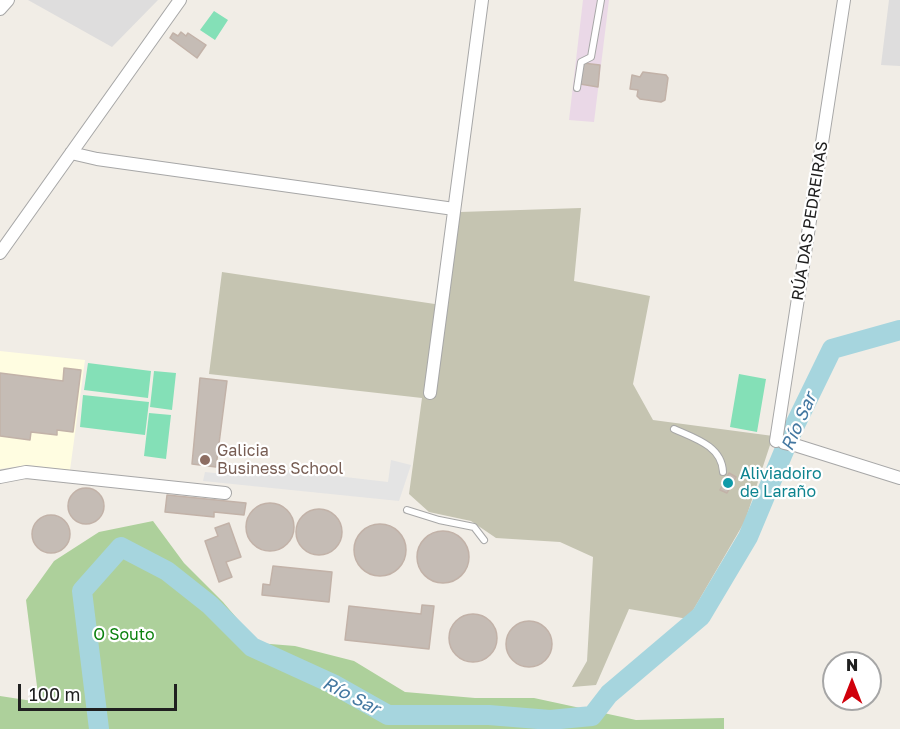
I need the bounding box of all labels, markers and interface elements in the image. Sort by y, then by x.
street label: RÚA DAS PEDREIRAS [788,140,832,302]
water label: Río Sar [777,390,821,454]
place label: Galicia Business School [217,441,343,479]
marker: Galicia Business School [198,453,212,467]
place label: Aliviadoiro de Laraño [740,464,822,502]
marker: Aliviadoiro de Laraño [721,476,735,490]
park label: O Souto [93,625,155,645]
north arrow [822,651,882,711]
text: N [846,655,858,675]
scale bar [21,672,180,710]
water label: Río Sar [319,673,383,719]
text: 100 m [29,683,80,705]

